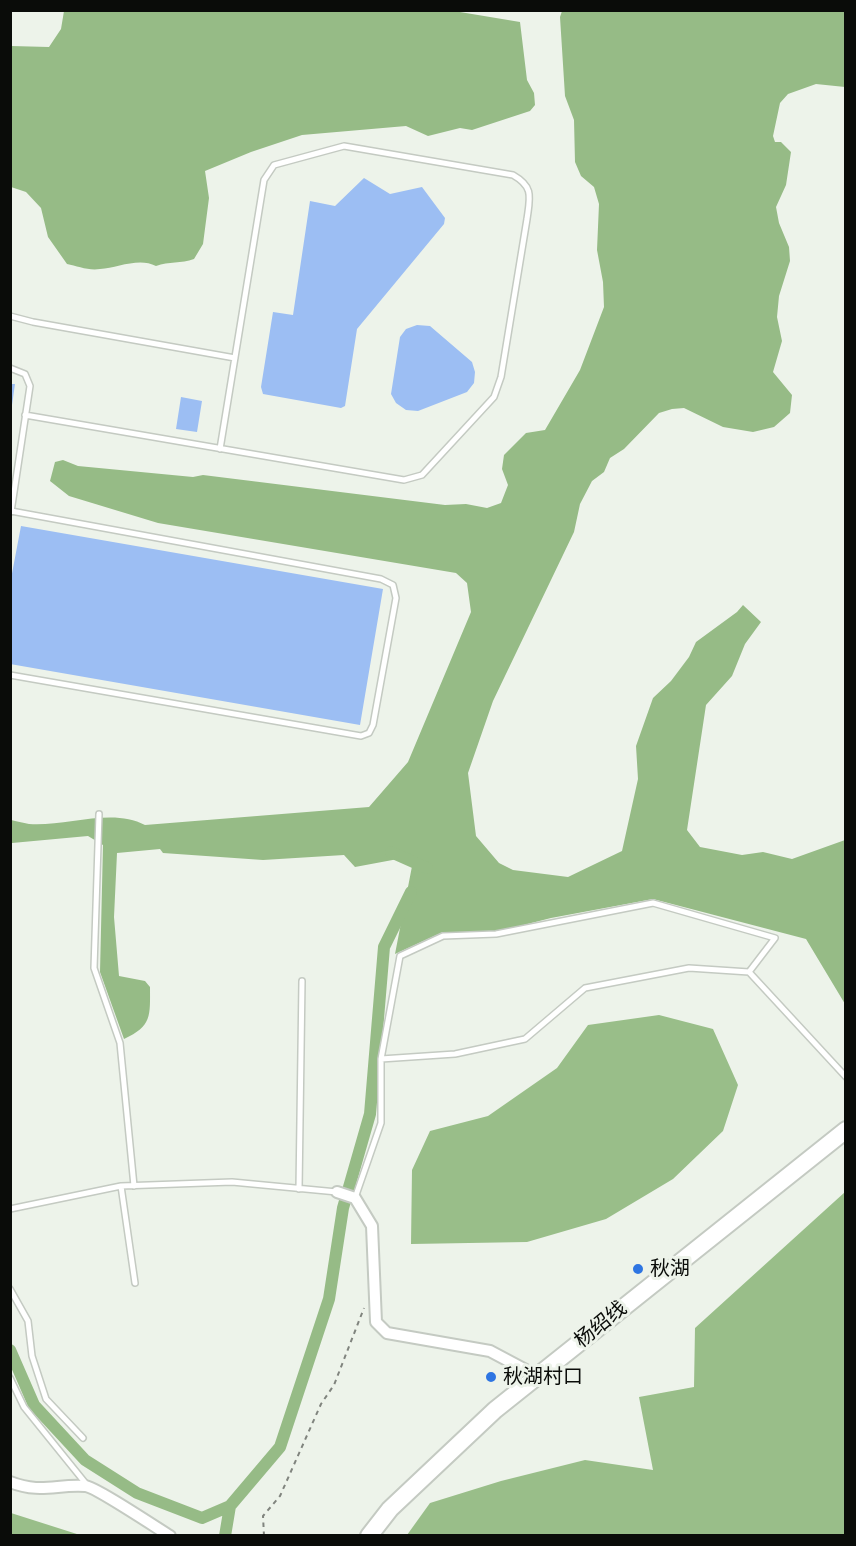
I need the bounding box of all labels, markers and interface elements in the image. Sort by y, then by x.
place label: 秋湖 [650,1257,690,1281]
marker: 秋湖 [631,1262,645,1276]
street label: 杨绍线 [570,1297,632,1353]
place label: 秋湖村口 [503,1365,583,1389]
marker: 秋湖村口 [484,1370,498,1384]

